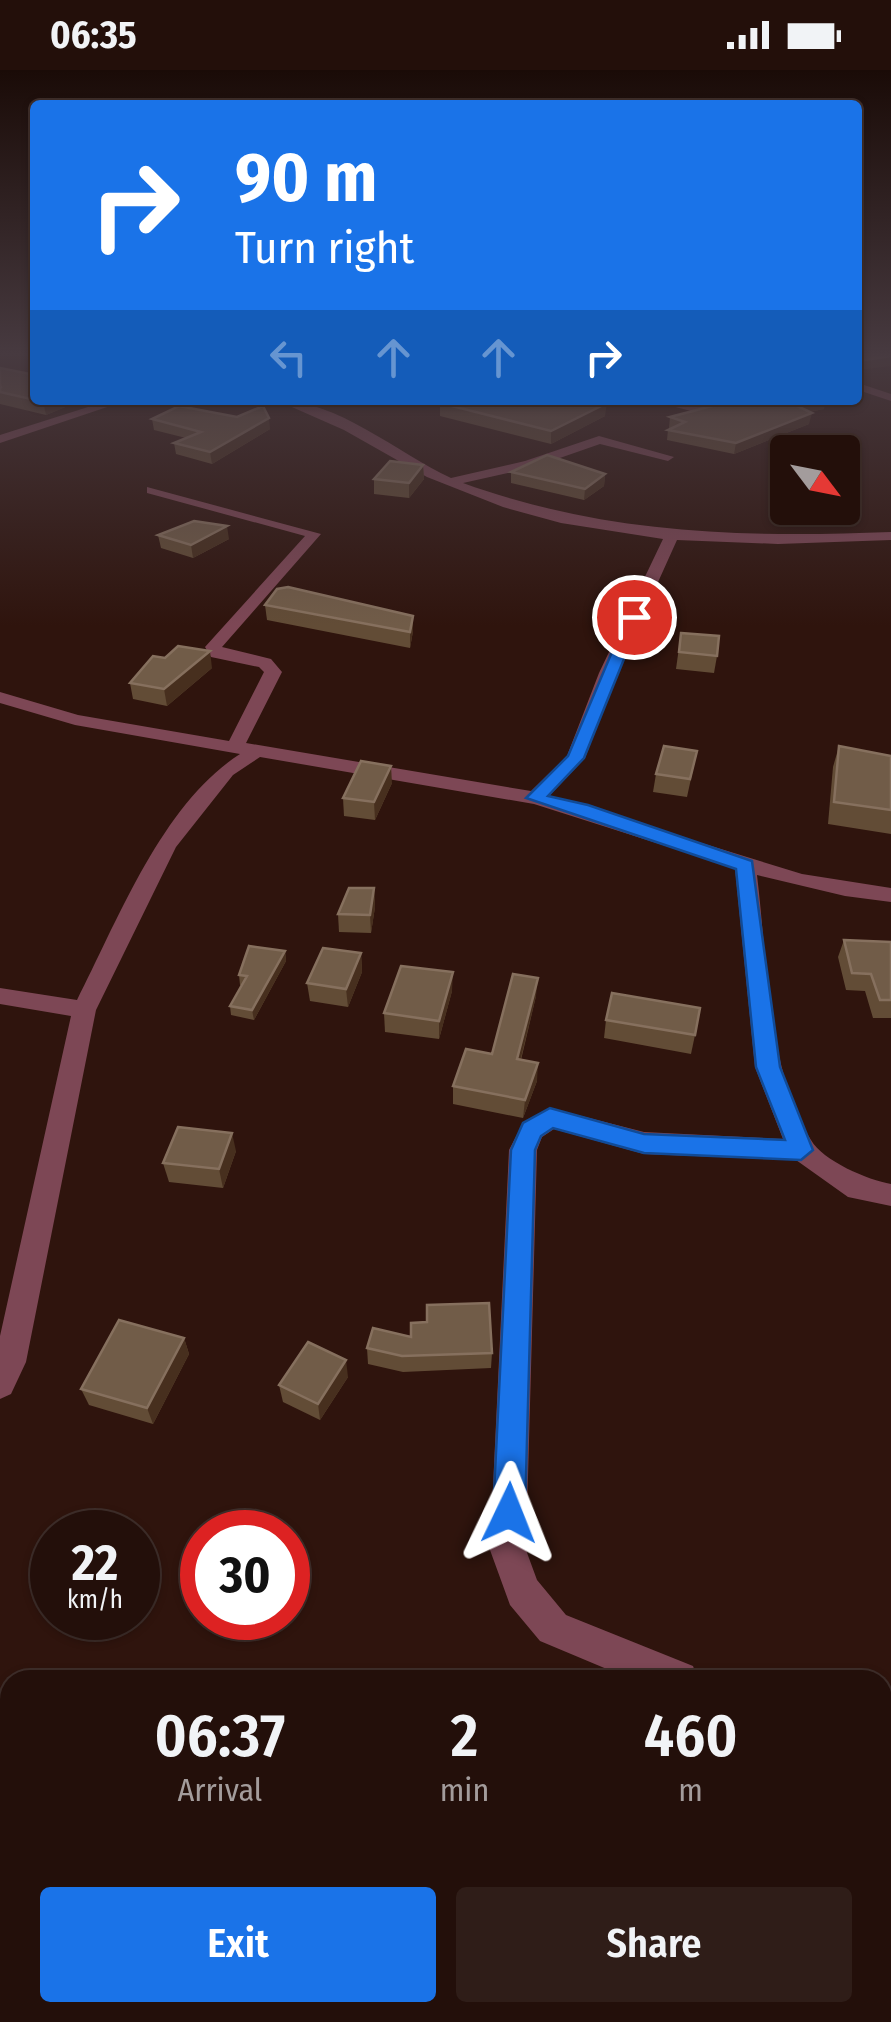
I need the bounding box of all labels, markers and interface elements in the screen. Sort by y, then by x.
text: 06:35 [50,12,137,58]
text: 90 m [235,136,377,220]
icon: right [70,140,200,270]
text: Turn right [235,221,414,275]
icon: left [261,330,316,385]
icon: ahead [366,330,421,385]
icon: ahead [471,330,526,385]
icon: right [576,330,631,385]
north arrow [770,435,860,525]
map controls [770,435,860,525]
pin [592,575,677,660]
icon: arrive [607,590,662,645]
position arrow [457,1461,561,1565]
speed limit sign: 30 [180,1510,310,1640]
text: 22 [72,1533,118,1593]
text: km/h [67,1585,123,1615]
text: 06:37 [154,1700,285,1772]
text: 2 [451,1700,478,1772]
text: 460 [644,1700,737,1772]
text: Arrival [177,1771,262,1809]
text: min [440,1771,489,1809]
text: m [678,1771,703,1809]
button: Exit [40,1887,436,2002]
button: Share [456,1887,852,2002]

